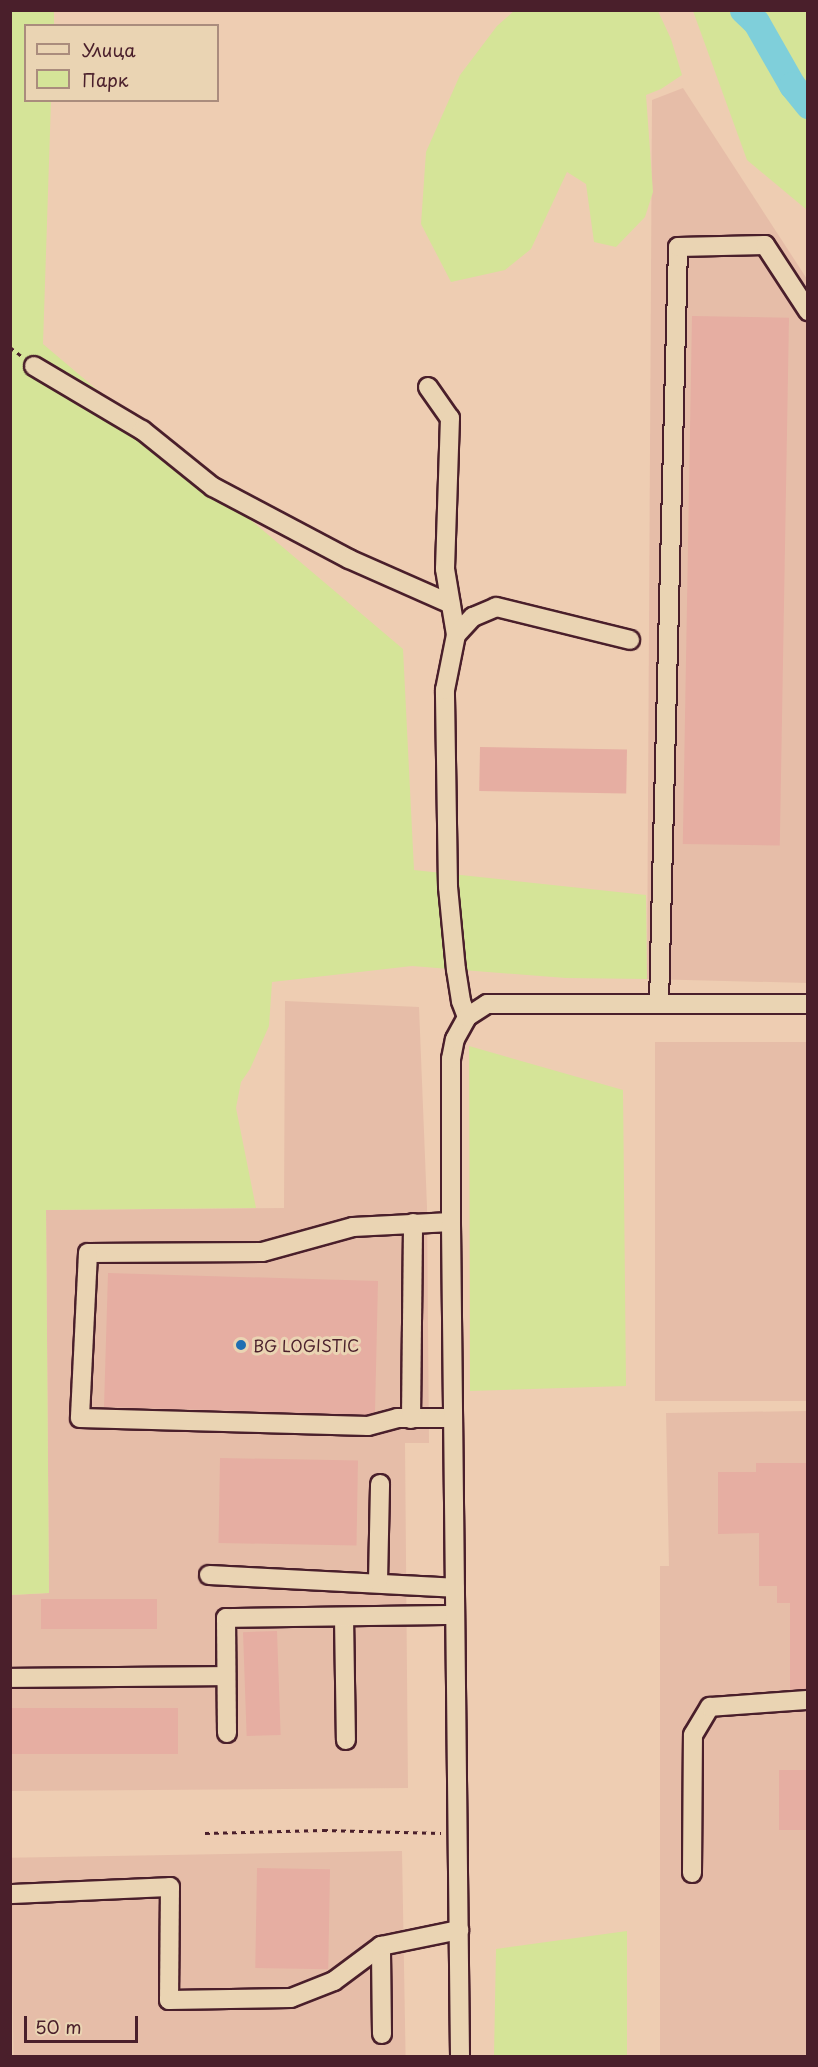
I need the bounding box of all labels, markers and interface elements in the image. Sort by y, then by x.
legend [24,24,219,102]
text: Улица [82,36,136,63]
text: Парк [82,66,128,93]
place label: BG LOGISTIC [253,1335,359,1355]
marker: BG LOGISTIC [234,1338,248,1352]
scale bar [27,2004,141,2042]
text: 50 m [35,2013,82,2040]

